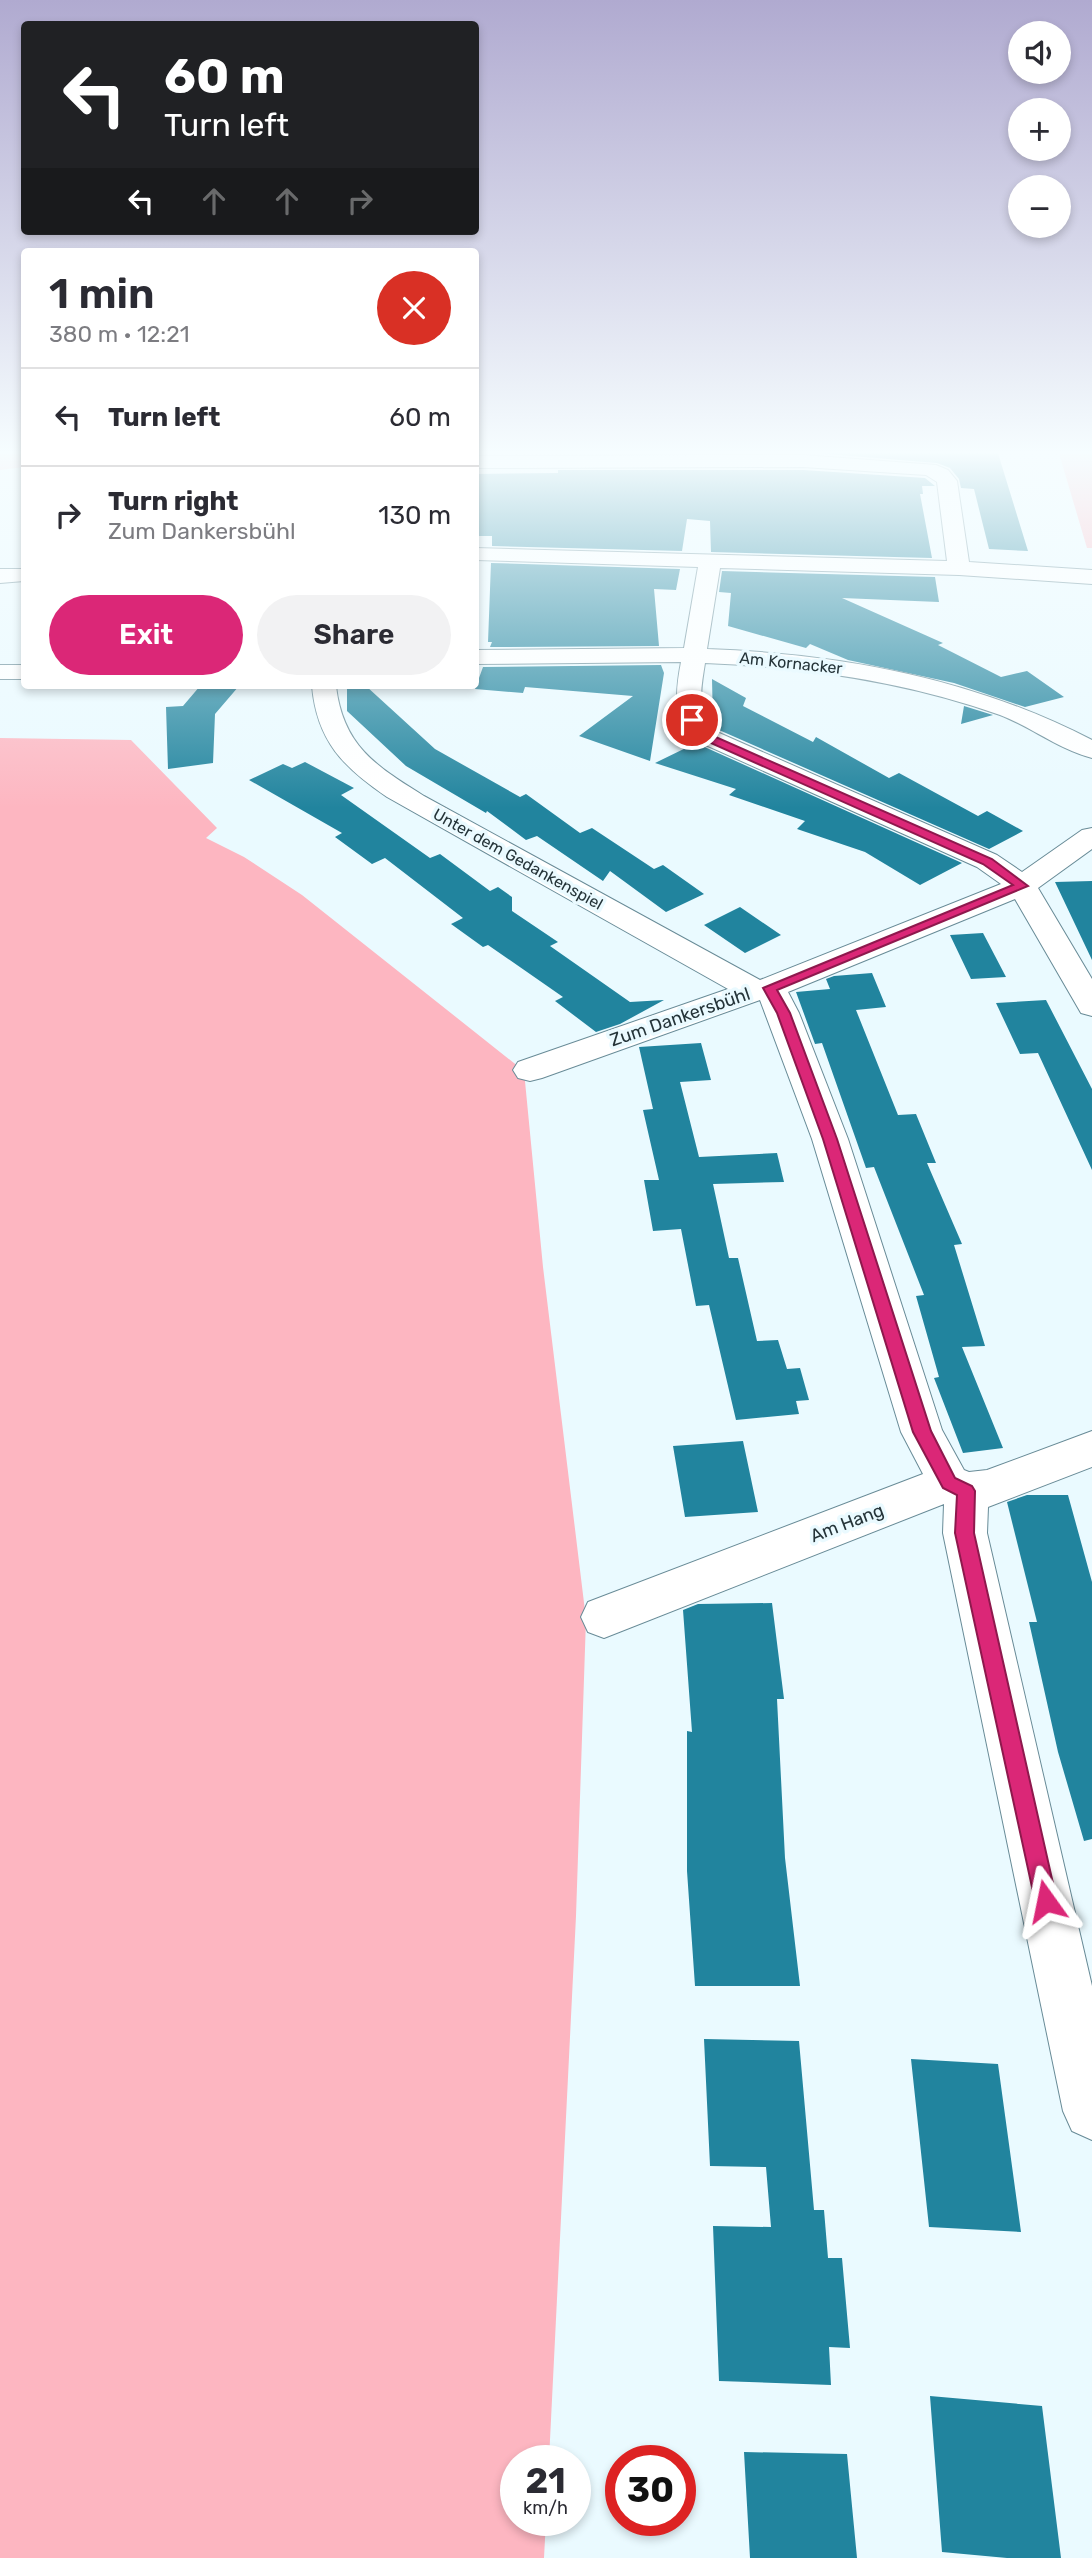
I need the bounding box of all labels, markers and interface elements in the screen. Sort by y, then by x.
map controls [1008,21,1071,238]
button: sound [1008,21,1071,84]
text: 60 m [164,47,285,105]
icon: left [49,49,140,140]
button: + [1008,98,1071,161]
text: Turn left [164,106,289,144]
button: − [1008,175,1071,238]
icon: left [122,182,160,220]
icon: ahead [195,182,233,220]
icon: ahead [268,182,306,220]
icon: right [341,182,379,220]
text: 1 min [49,269,155,319]
button: close [377,271,451,345]
text: 380 m · 12:21 [49,320,190,348]
icon: left [49,398,87,436]
text: Turn left [108,402,220,433]
text: 60 m [389,402,451,433]
text: Turn right [108,486,238,517]
icon: right [49,496,87,534]
text: 130 m [378,500,451,531]
text: Zum Dankersbühl [108,517,296,545]
button: Exit [49,595,243,675]
button: Share [257,595,451,675]
street label: Am Kornacker [739,648,843,678]
pin [662,690,722,750]
icon: arrive [673,701,711,739]
street label: Unter dem Gedankenspiel [430,804,606,914]
street label: Zum Dankersbühl [607,983,753,1051]
street label: Am Hang [807,1499,887,1547]
position arrow [1009,1864,1083,1938]
speed limit sign: 30 [605,2445,696,2536]
text: 21 [525,2460,566,2502]
text: km/h [523,2497,568,2519]

